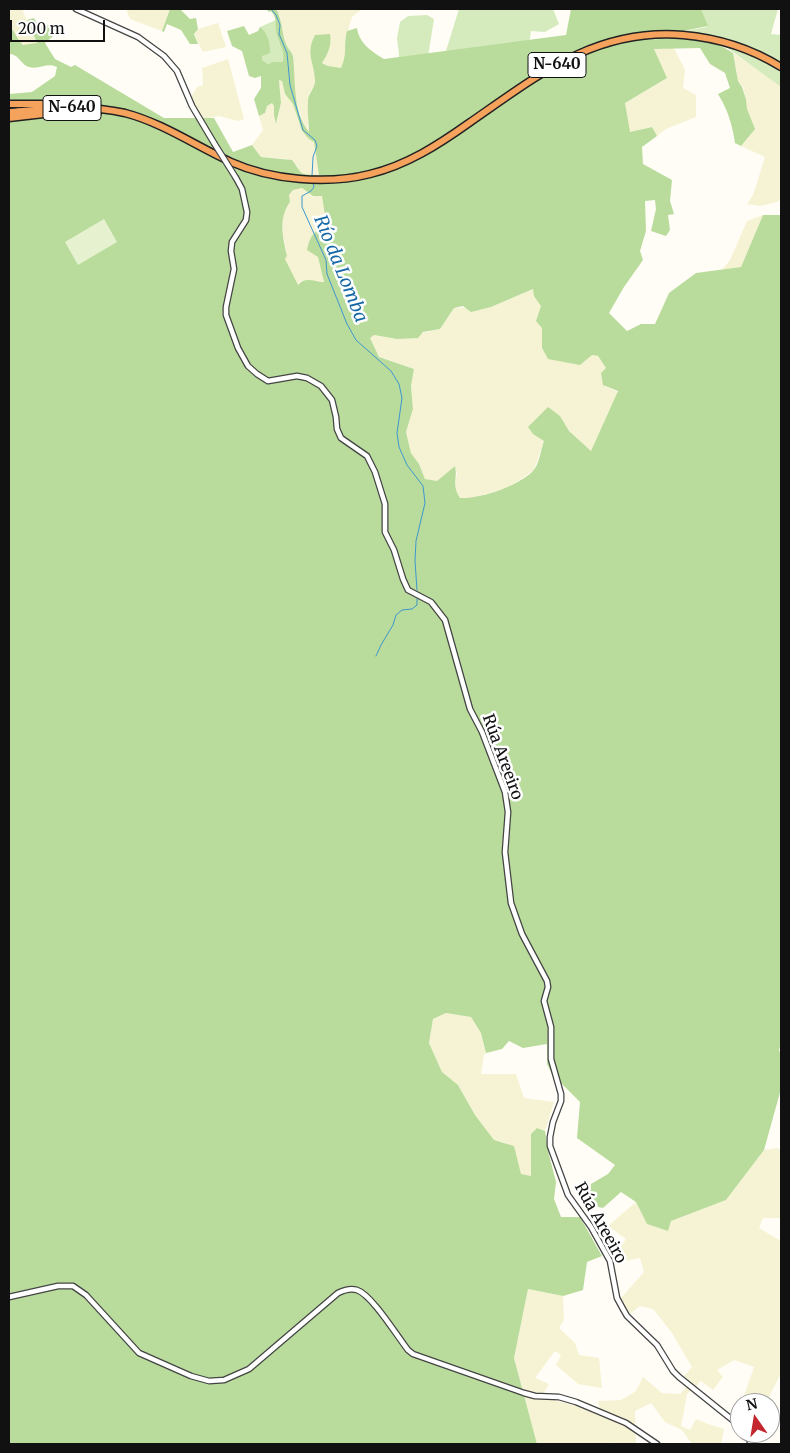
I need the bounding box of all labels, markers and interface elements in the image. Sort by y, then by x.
scale bar [12,10,108,42]
text: 200 m [18,19,65,38]
road number: N-640 [528,52,586,78]
road number: N-640 [43,96,101,120]
water label: Río da Lomba [309,212,371,326]
street label: Rúa Areeiro [478,712,526,802]
street label: Rúa Areeiro [570,1179,630,1267]
north arrow [730,1393,780,1443]
text: N [744,1394,759,1414]

